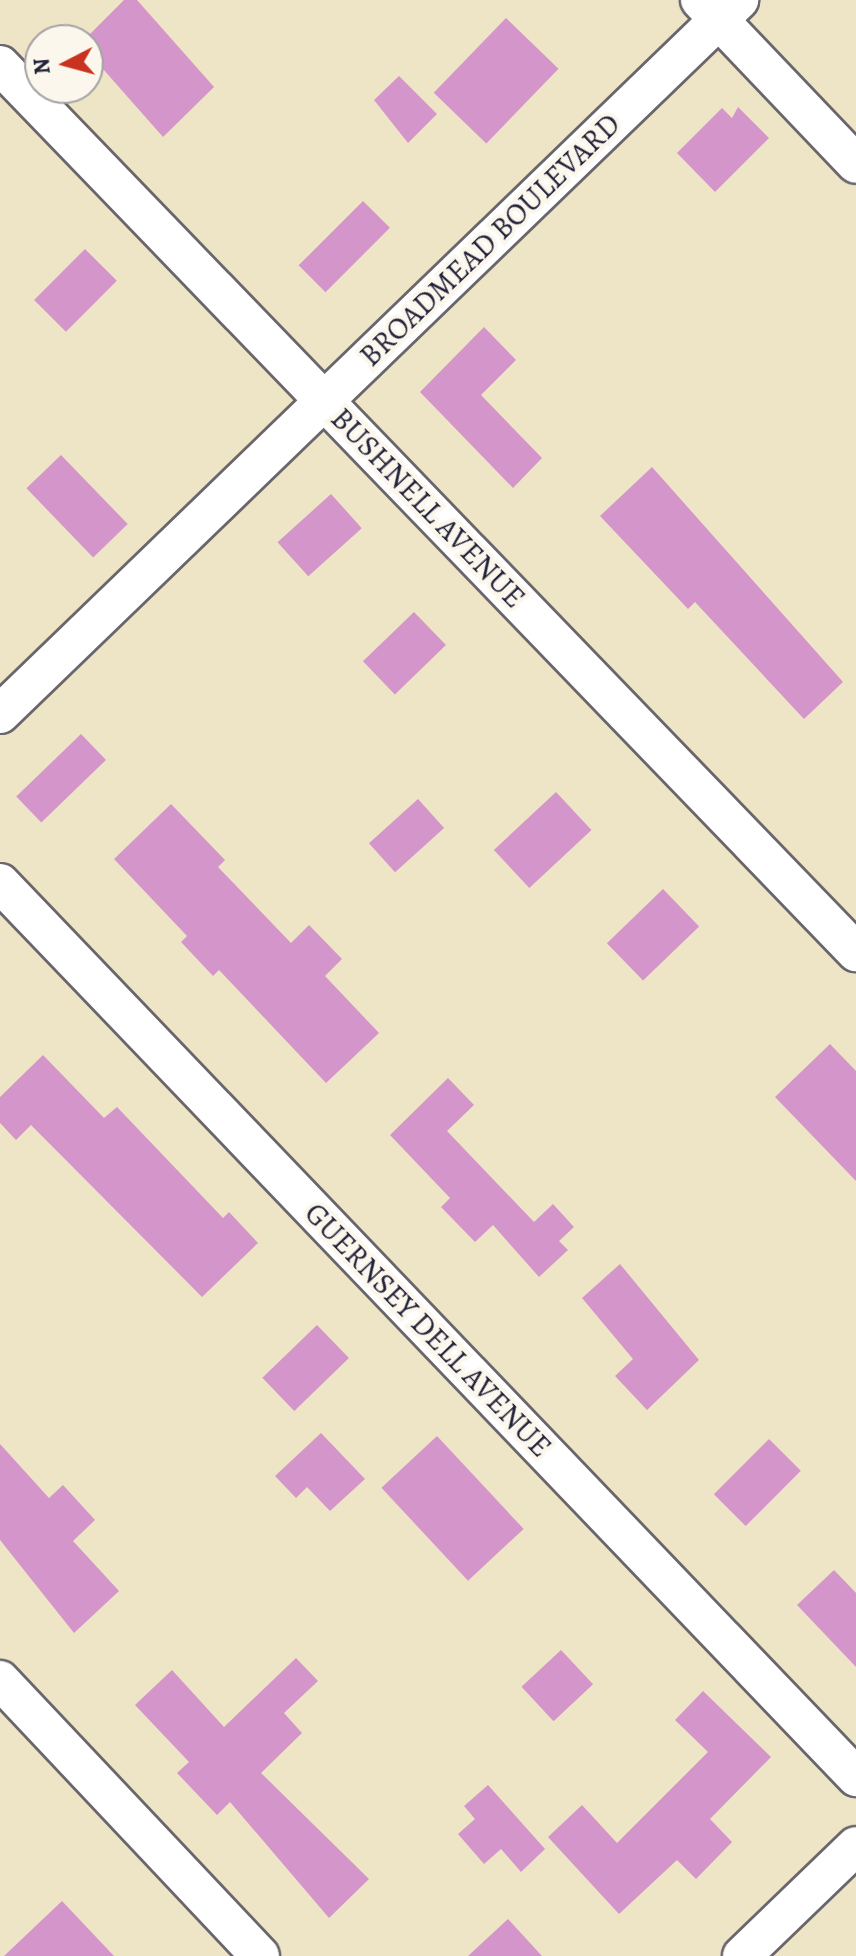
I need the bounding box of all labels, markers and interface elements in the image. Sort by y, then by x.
north arrow [24,24,104,104]
text: N [26,57,58,76]
street label: BROADMEAD BOULEVARD [352,106,628,374]
street label: BUSHNELL AVENUE [323,401,533,615]
street label: GUERNSEY DELL AVENUE [297,1195,559,1465]

